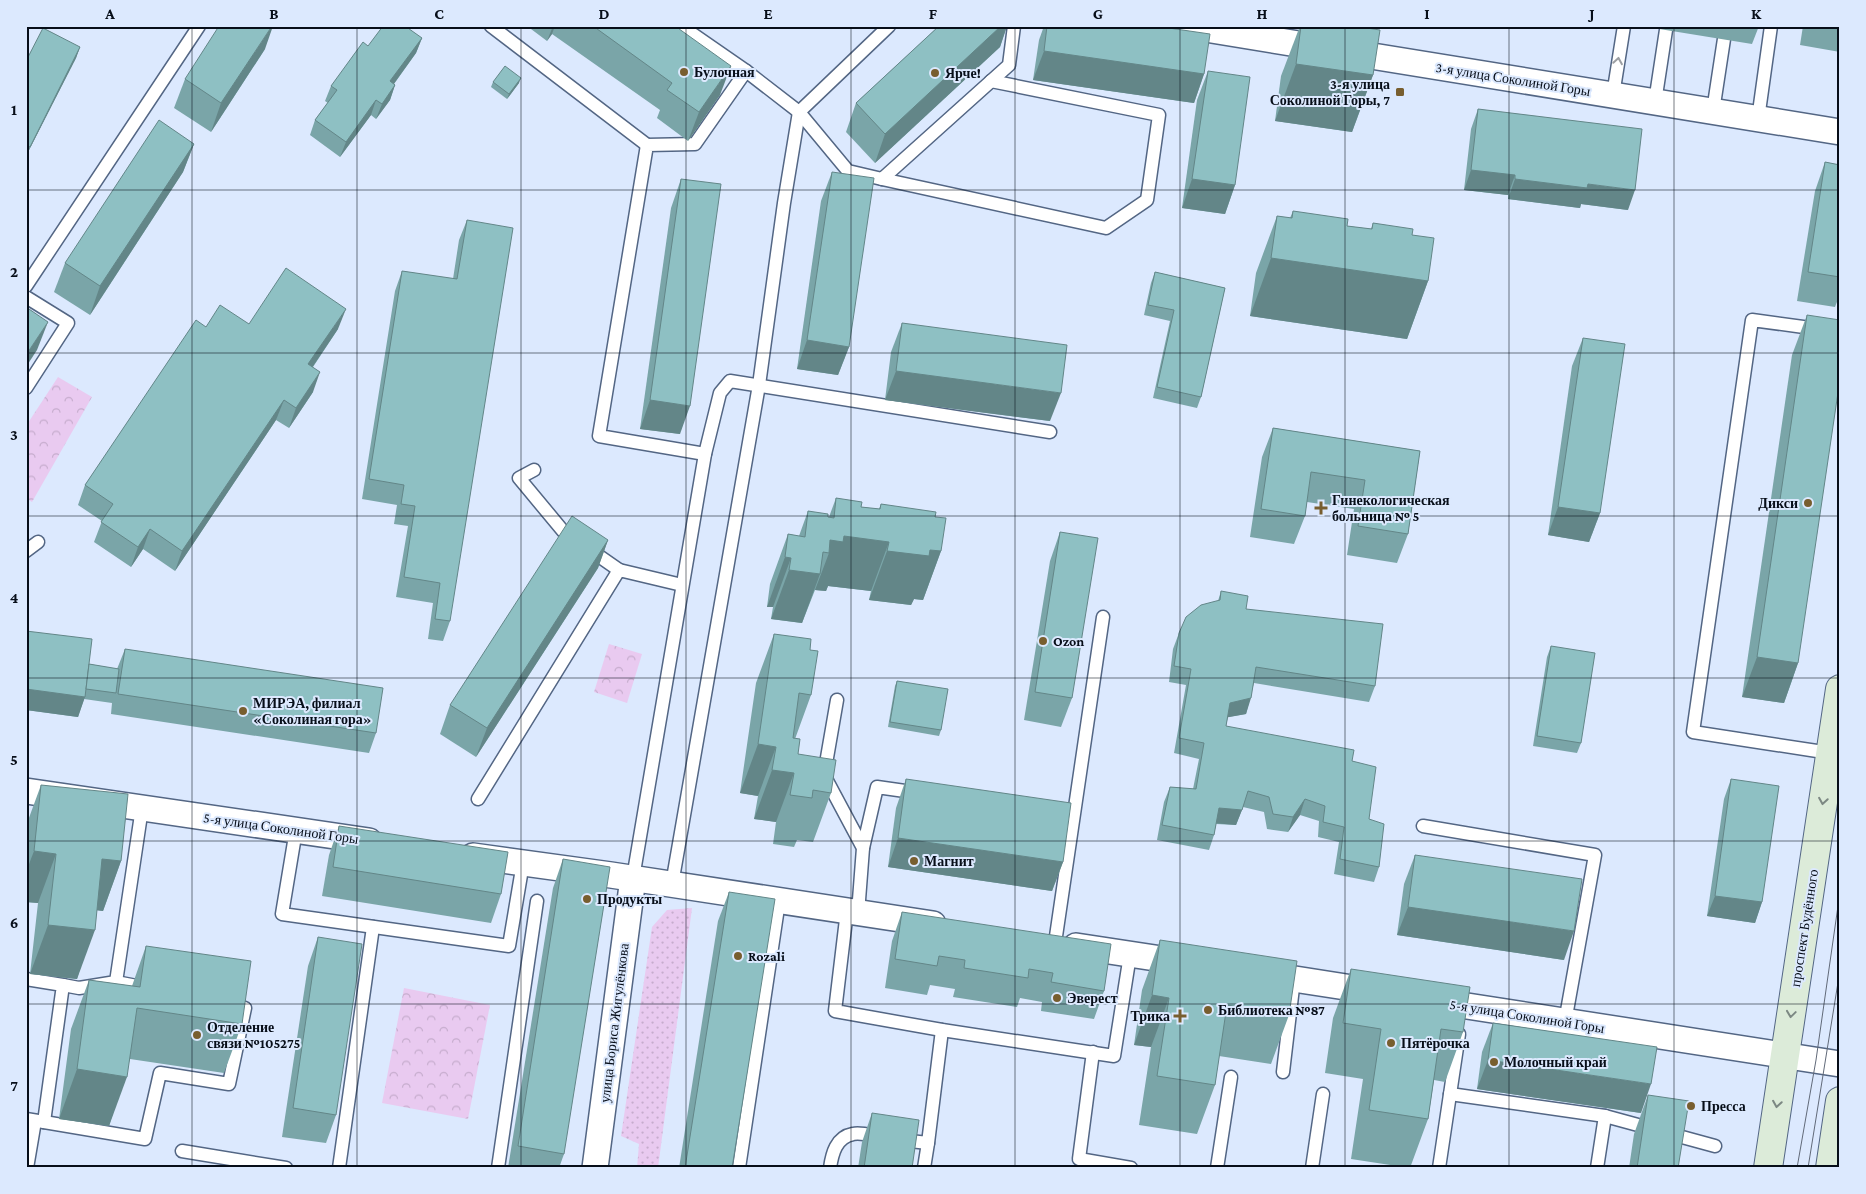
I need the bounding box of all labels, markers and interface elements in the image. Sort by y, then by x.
text: A [104,5,115,22]
text: B [269,5,279,22]
text: C [434,5,444,22]
text: D [598,5,610,22]
text: E [763,5,773,22]
text: F [929,5,938,22]
text: G [1093,5,1103,22]
text: H [1257,5,1268,22]
text: I [1424,5,1430,22]
text: J [1587,5,1595,22]
text: K [1751,5,1762,22]
one-way arrow [1613,56,1623,65]
street label: 3-я улица Соколиной Горы [1434,59,1592,99]
place label: Булочная [694,64,755,80]
place label: Ярче! [945,65,981,81]
marker: Булочная [678,66,690,78]
marker: Ярче! [929,67,941,79]
place label: 3-я улица Соколиной Горы, 7 [1270,76,1390,109]
marker: 3-я улица Соколиной Горы, 7 [1394,86,1406,98]
text: 1 [11,101,17,118]
text: 2 [10,263,18,280]
text: 3 [10,426,18,443]
place label: Гинекологическая больница № 5 [1332,492,1450,524]
place label: Дикси [1758,495,1798,511]
marker: Дикси [1802,497,1814,509]
marker: Гинекологическая больница № 5 [1314,501,1328,515]
text: 4 [10,589,19,606]
place label: Ozon [1053,633,1084,649]
marker: Ozon [1037,635,1049,647]
place label: МИРЭА, филиал «Соколиная гора» [253,695,371,727]
marker: МИРЭА, филиал «Соколиная гора» [237,705,249,717]
text: 5 [10,751,18,768]
one-way arrow [1818,798,1829,806]
street label: 5-я улица Соколиной Горы [202,809,360,847]
place label: Магнит [924,853,974,869]
marker: Магнит [908,855,920,867]
street label: проспект Будённого [1787,868,1821,988]
place label: Продукты [597,891,662,907]
marker: Продукты [581,893,593,905]
text: 6 [10,914,18,931]
street label: улица Бориса Жигулёнкова [596,942,632,1104]
place label: Rozali [748,948,785,964]
marker: Rozali [732,950,744,962]
place label: Эверест [1067,990,1118,1006]
marker: Эверест [1051,992,1063,1004]
street label: 5-я улица Соколиной Горы [1448,996,1606,1036]
place label: Библиотека №87 [1218,1002,1325,1018]
marker: Библиотека №87 [1202,1004,1214,1016]
place label: Трика [1130,1008,1170,1024]
marker: Трика [1174,1010,1186,1022]
one-way arrow [1786,1010,1797,1018]
place label: Отделение связи №105275 [207,1019,300,1051]
marker: Отделение связи №105275 [191,1029,203,1041]
place label: Пятёрочка [1401,1035,1470,1051]
marker: Пятёрочка [1385,1037,1397,1049]
place label: Молочный край [1504,1054,1607,1070]
marker: Молочный край [1488,1056,1500,1068]
text: 7 [10,1077,18,1094]
place label: Пресса [1701,1098,1746,1114]
one-way arrow [1773,1099,1783,1108]
marker: Пресса [1685,1100,1697,1112]

